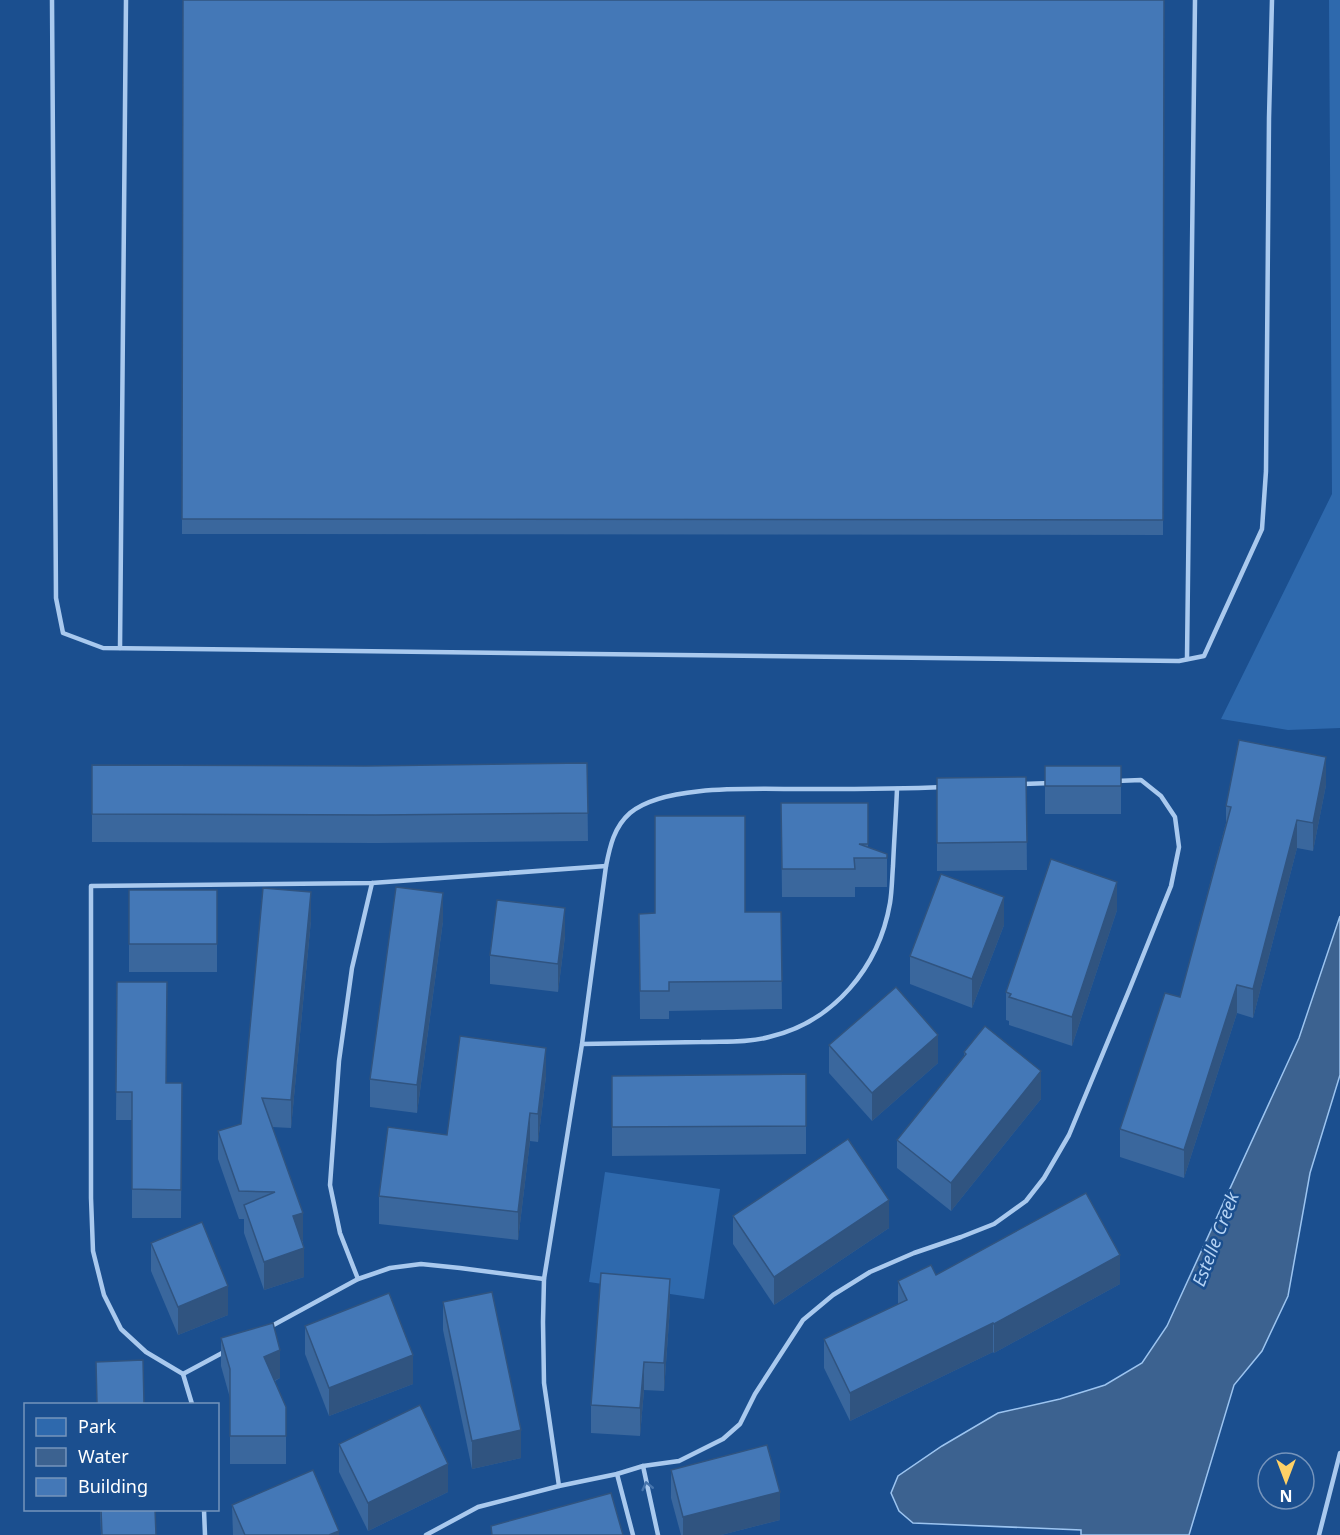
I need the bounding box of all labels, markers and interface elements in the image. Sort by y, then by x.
water label: Estelle Creek [1186,1187,1244,1290]
legend [24,1403,219,1511]
text: Park [78,1414,116,1438]
text: Water [78,1444,129,1468]
north arrow [1256,1451,1316,1511]
text: Building [78,1474,148,1498]
one-way arrow [642,1482,655,1492]
text: N [1279,1485,1293,1507]

